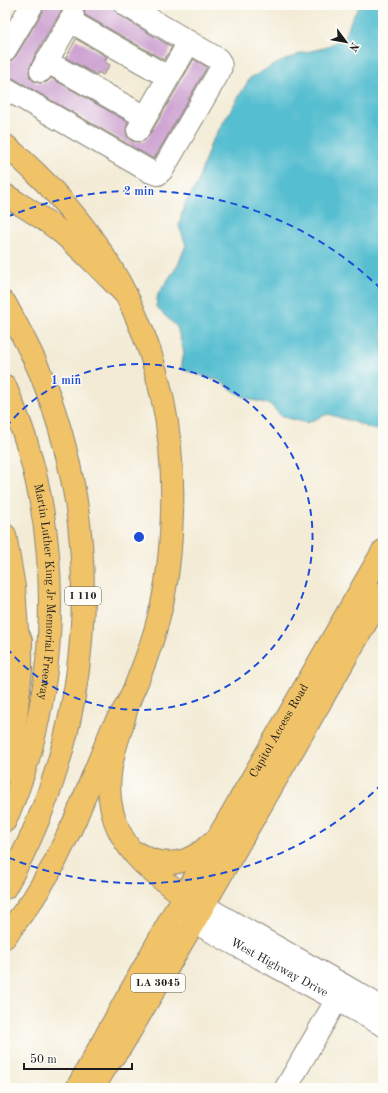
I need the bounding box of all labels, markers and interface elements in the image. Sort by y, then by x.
north arrow [326,22,366,62]
text: N [346,40,360,53]
text: 2 min [124,186,154,198]
text: 1 min [51,375,81,387]
street label: Martin Luther King Jr Memorial Freeway [31,483,56,702]
centre of rings [132,530,146,544]
road number: I 110 [65,587,101,605]
street label: Capitol Access Road [248,682,311,780]
street label: West Highway Drive [228,937,330,1000]
road number: LA 3045 [131,974,185,992]
scale bar [24,1045,132,1071]
text: 50 m [30,1053,57,1066]

